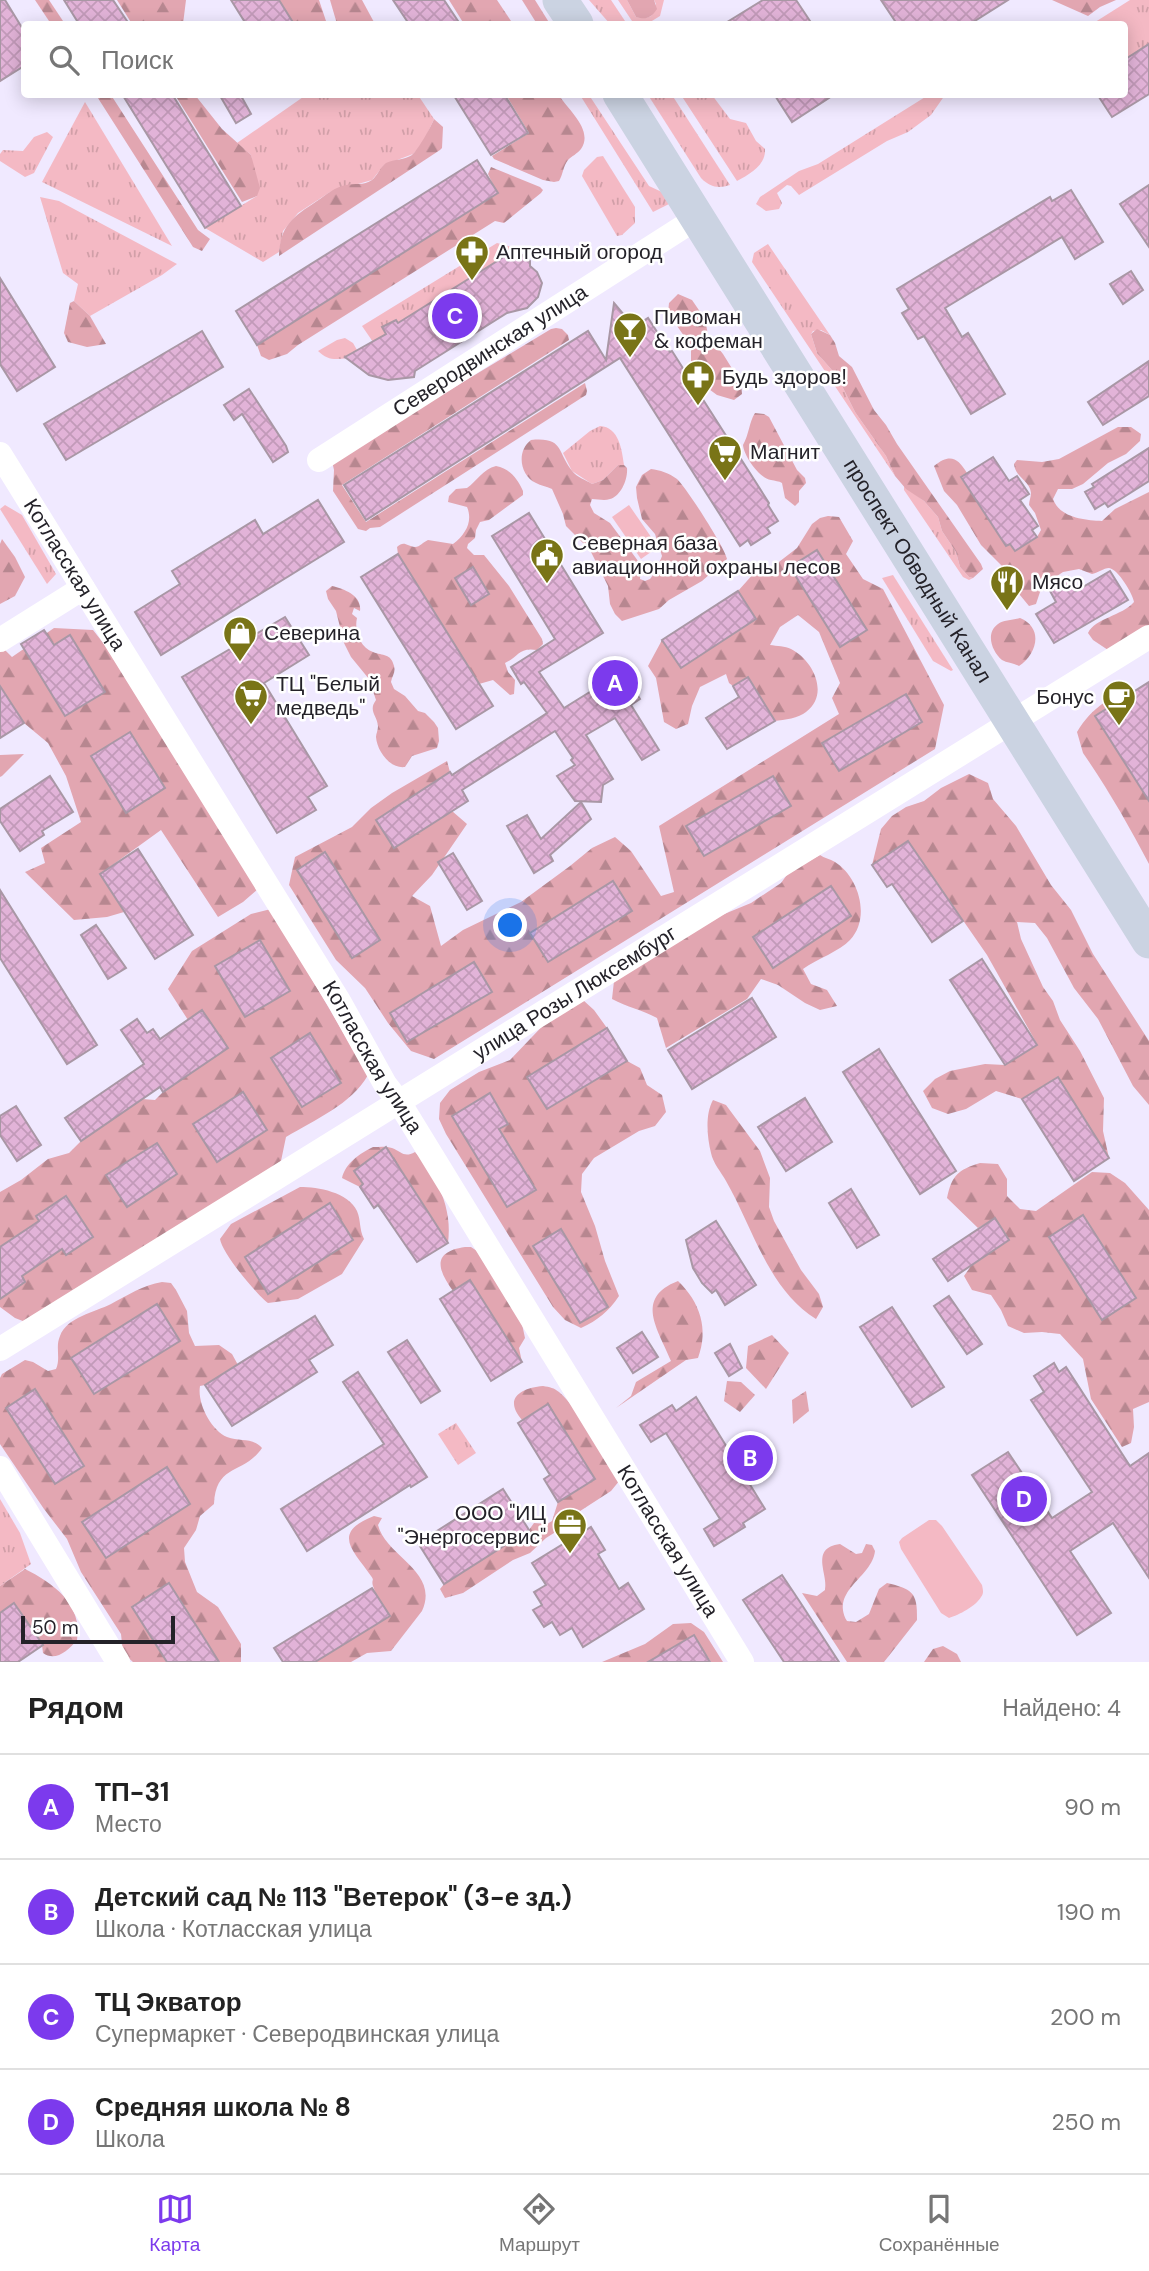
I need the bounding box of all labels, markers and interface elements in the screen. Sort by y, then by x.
search box [21,21,1128,98]
icon: search [45,41,83,79]
text: Поиск [101,43,173,77]
pharmacy icon: Аптечный огород [453,233,491,282]
place label: Аптечный огород [496,238,662,266]
street label: Северодвинская улица [387,278,593,423]
pin: C [432,290,478,342]
place label: Пивоман & кофеман [654,303,763,355]
bar icon: Пивоман & кофеман [611,310,649,359]
pharmacy icon: Будь здоров! [679,358,717,407]
place label: Будь здоров! [722,363,847,391]
supermarket icon: Магнит [706,433,744,482]
place label: Магнит [750,438,820,466]
street label: проспект Обводный Канал [837,453,998,688]
street label: Котласская улица [17,494,133,656]
place label: Северная база авиационной охраны лесов [572,529,841,581]
public building icon: Северная база авиационной охраны лесов [528,536,566,585]
restaurant icon: Мясо [988,563,1026,612]
place label: Мясо [1032,568,1083,596]
shop icon: Северина [221,614,259,663]
place label: Северина [264,619,360,647]
pin: A [592,657,638,709]
place label: ТЦ "Белый медведь" [276,670,380,722]
supermarket icon: ТЦ "Белый медведь" [232,677,270,726]
cafe icon: Бонус [1100,678,1138,727]
place label: Бонус [1036,683,1094,711]
your location [493,908,527,942]
street label: улица Розы Люксембург [467,919,682,1067]
street label: Котласская улица [316,975,429,1139]
pin: B [727,1432,773,1484]
street label: Котласская улица [611,1460,725,1623]
pin: D [1001,1473,1047,1525]
place label: ООО "ИЦ "Энергосервис" [398,1499,546,1551]
office icon: ООО "ИЦ "Энергосервис" [551,1506,589,1555]
scale bar [21,1613,175,1645]
text: 50 m [32,1615,79,1640]
text: Рядом [28,1688,124,1727]
text: Найдено: 4 [1002,1693,1121,1723]
text: ТП-31 [95,1775,170,1809]
text: A [43,1792,59,1822]
text: 90 m [1064,1792,1121,1822]
text: Место [95,1809,162,1839]
text: Детский сад № 113 "Ветерок" (3-е зд.) [95,1880,572,1914]
text: B [44,1897,58,1927]
text: 190 m [1057,1897,1121,1927]
text: Школа · Котласская улица [95,1914,372,1944]
text: ТЦ Экватор [95,1985,242,2019]
text: C [43,2002,59,2032]
text: 200 m [1050,2002,1121,2032]
text: Супермаркет · Северодвинская улица [95,2019,499,2049]
text: Средняя школа № 8 [95,2090,351,2124]
text: D [43,2107,59,2137]
text: 250 m [1051,2107,1121,2137]
text: Школа [95,2124,165,2154]
tab: Карта [149,2190,200,2257]
tab: Маршрут [499,2190,580,2257]
tab: Сохранённые [879,2190,1000,2257]

